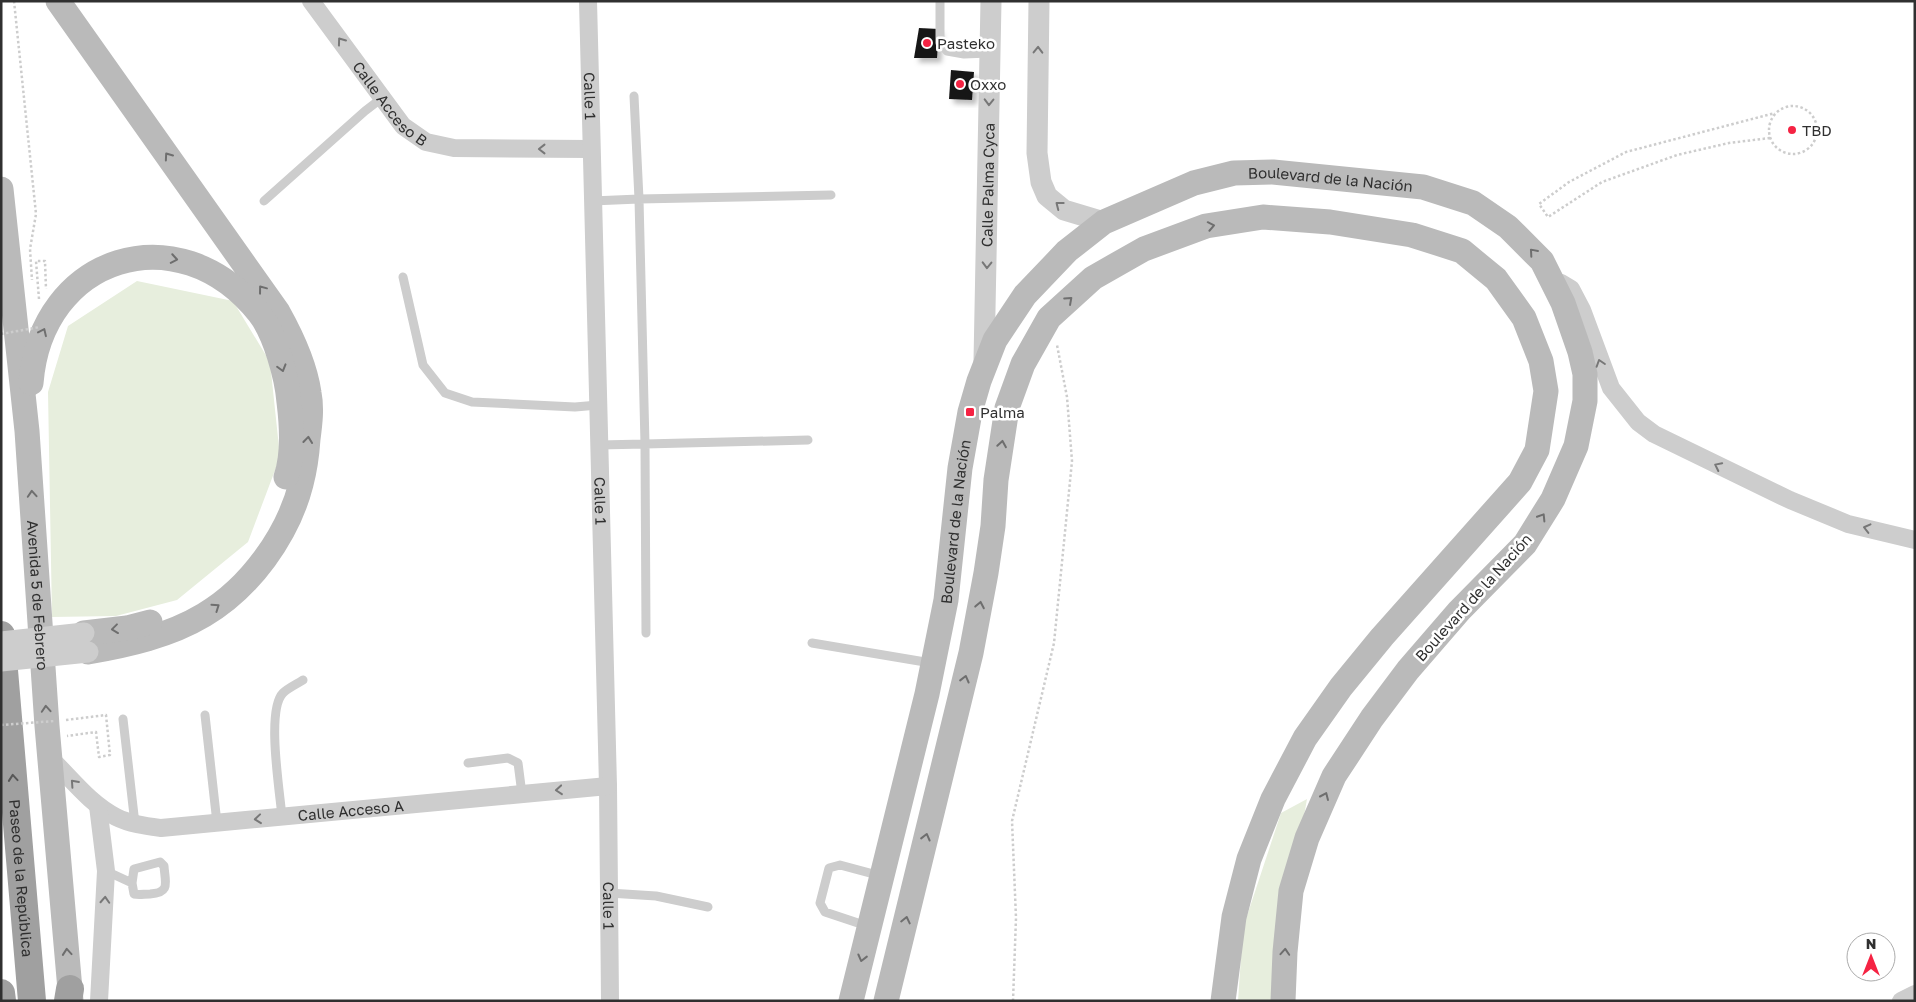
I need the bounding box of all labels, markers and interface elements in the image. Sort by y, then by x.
place label: Pasteko [937,34,995,52]
marker: Pasteko [921,37,933,49]
one-way arrow [338,38,346,47]
one-way arrow [1033,46,1043,54]
street label: Calle Acceso B [349,58,431,149]
street label: Calle 1 [581,72,600,120]
place label: Oxxo [970,75,1006,93]
marker: Oxxo [954,78,966,90]
one-way arrow [984,99,994,107]
place label: TBD [1802,121,1832,139]
street label: Calle Palma Cyca [977,123,998,247]
marker: TBD [1786,124,1798,136]
one-way arrow [538,144,546,154]
one-way arrow [165,153,174,162]
street label: Boulevard de la Nación [1248,163,1414,195]
one-way arrow [1056,203,1065,211]
one-way arrow [1206,221,1215,231]
one-way arrow [1530,249,1539,258]
one-way arrow [170,253,179,263]
one-way arrow [981,261,992,269]
one-way arrow [259,286,267,295]
one-way arrow [1063,297,1072,306]
one-way arrow [37,328,48,337]
one-way arrow [1596,359,1606,367]
one-way arrow [277,363,287,371]
place label: Palma [980,403,1025,421]
marker: Palma [964,406,976,418]
one-way arrow [302,435,313,443]
street label: Boulevard de la Nación [937,438,974,605]
one-way arrow [996,440,1006,448]
one-way arrow [1714,461,1723,472]
street label: Calle 1 [591,477,610,525]
one-way arrow [26,490,37,498]
one-way arrow [1536,513,1545,523]
street label: Avenida 5 de Febrero [24,519,52,671]
one-way arrow [1864,524,1872,534]
street label: Boulevard de la Nación [1411,530,1535,664]
one-way arrow [974,600,985,609]
one-way arrow [210,604,220,613]
one-way arrow [110,623,118,634]
one-way arrow [959,675,970,684]
one-way arrow [40,705,51,713]
one-way arrow [8,773,19,781]
one-way arrow [71,779,80,788]
one-way arrow [555,785,563,796]
one-way arrow [1319,792,1330,801]
street label: Calle Acceso A [297,796,405,824]
street label: Paseo de la República [6,799,37,958]
one-way arrow [254,813,262,824]
one-way arrow [920,832,931,841]
street label: Calle 1 [600,882,618,930]
one-way arrow [100,895,111,903]
one-way arrow [900,915,911,924]
north arrow [1846,932,1896,982]
text: N [1866,935,1876,952]
one-way arrow [62,948,73,956]
one-way arrow [1279,948,1290,956]
one-way arrow [857,953,868,962]

